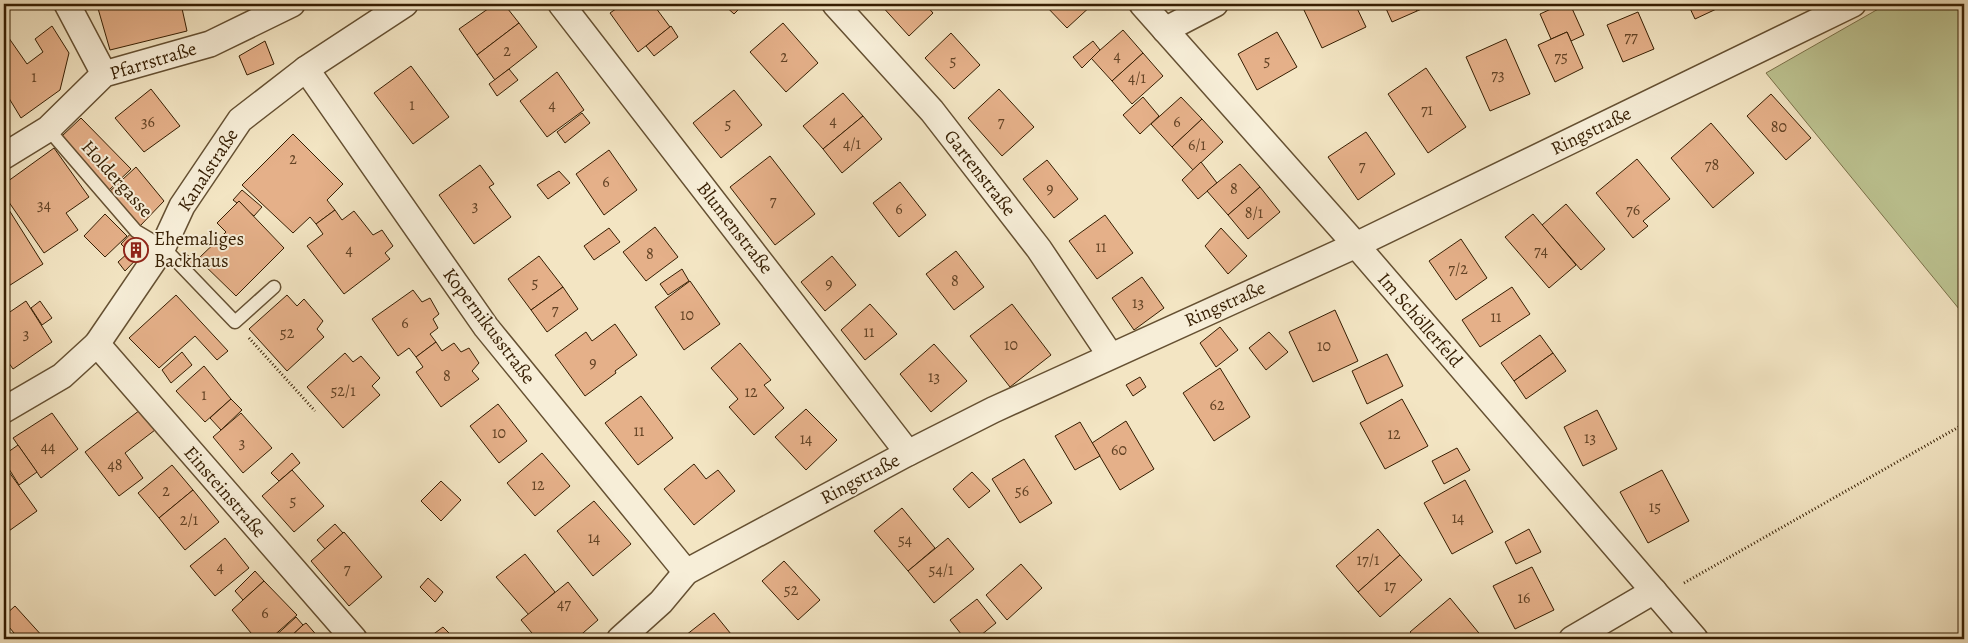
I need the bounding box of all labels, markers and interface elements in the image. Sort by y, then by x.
house number: 77 [1624,26,1638,48]
street label: Pfarrstraße [106,35,200,87]
house number: 2 [503,40,511,62]
house number: 4 [1113,45,1121,67]
house number: 2 [780,46,788,68]
house number: 75 [1554,46,1568,68]
house number: 5 [950,50,957,72]
house number: 5 [1264,50,1271,72]
house number: 73 [1491,64,1505,86]
house number: 1 [31,66,37,88]
house number: 4/1 [1128,67,1147,89]
house number: 1 [409,94,415,116]
house number: 4 [548,94,556,116]
house number: 71 [1421,99,1434,121]
street label: Ringstraße [1547,100,1635,162]
house number: 4 [829,110,837,132]
house number: 36 [141,111,155,133]
house number: 7 [998,111,1005,133]
house number: 6 [1173,111,1181,133]
house number: 5 [725,113,732,135]
house number: 80 [1771,116,1787,138]
street label: Kanalstraße [171,123,245,217]
street label: Gartenstraße [938,124,1022,222]
house number: 4/1 [843,133,862,155]
house number: 6/1 [1188,134,1207,156]
street label: Holdergasse [75,135,159,223]
house number: 2 [289,148,297,170]
house number: 78 [1705,154,1719,176]
house number: 7 [1359,155,1366,177]
house number: 6 [602,171,610,193]
street label: Blumenstraße [691,176,779,280]
house number: 9 [1046,178,1054,200]
house number: 8 [1230,178,1238,200]
house number: 7 [770,190,777,212]
house number: 34 [37,194,51,216]
house number: 3 [472,195,478,217]
house number: 6 [895,198,903,220]
house number: 76 [1626,199,1640,221]
house number: 8/1 [1245,202,1264,224]
place label: Ehemaliges Backhaus [154,226,244,274]
house number: 11 [1096,236,1107,258]
building icon: Ehemaliges Backhaus [123,237,149,263]
house number: 4 [345,239,353,261]
house number: 74 [1534,240,1548,262]
house number: 8 [646,243,654,265]
house number: 7/2 [1448,258,1468,280]
street label: Kopernikusstraße [437,263,541,389]
street label: Im Schöllerfeld [1372,267,1469,374]
house number: 8 [951,270,959,292]
house number: 5 [532,272,539,294]
house number: 9 [825,273,833,295]
street label: Ringstraße [1180,275,1270,333]
house number: 13 [1132,292,1144,314]
house number: 7 [552,299,559,321]
house number: 10 [680,304,694,326]
house number: 11 [1491,306,1502,328]
house number: 6 [401,312,409,334]
house number: 11 [864,321,875,343]
house number: 52 [280,322,295,344]
house number: 3 [23,323,29,345]
house number: 10 [1004,334,1018,356]
house number: 10 [1317,335,1331,357]
house number: 9 [589,352,597,374]
house number: 8 [443,365,451,387]
house number: 13 [928,366,940,388]
house number: 52/1 [330,380,356,402]
house number: 12 [744,381,758,403]
house number: 1 [201,384,207,406]
house number: 62 [1210,394,1225,416]
house number: 11 [634,420,645,442]
house number: 10 [492,422,506,444]
house number: 12 [1387,423,1401,445]
house number: 13 [1584,427,1596,449]
house number: 14 [800,428,812,450]
house number: 3 [239,432,245,454]
house number: 44 [41,436,55,458]
house number: 60 [1111,439,1127,461]
street label: Einsteinstraße [178,440,272,544]
street label: Ringstraße [816,447,904,511]
house number: 48 [107,454,123,476]
house number: 12 [531,474,545,496]
house number: 2 [162,480,170,502]
house number: 56 [1015,480,1029,502]
house number: 5 [290,490,297,512]
house number: 15 [1649,496,1661,518]
house number: 14 [1452,507,1464,529]
house number: 2/1 [180,509,199,531]
house number: 14 [588,527,600,549]
house number: 54 [898,529,912,551]
house number: 17/1 [1357,549,1380,571]
house number: 4 [216,556,224,578]
house number: 7 [344,558,351,580]
house number: 54/1 [929,559,954,581]
house number: 17 [1384,575,1396,597]
house number: 52 [784,579,799,601]
house number: 16 [1518,587,1530,609]
house number: 47 [557,593,571,615]
house number: 6 [261,602,269,624]

